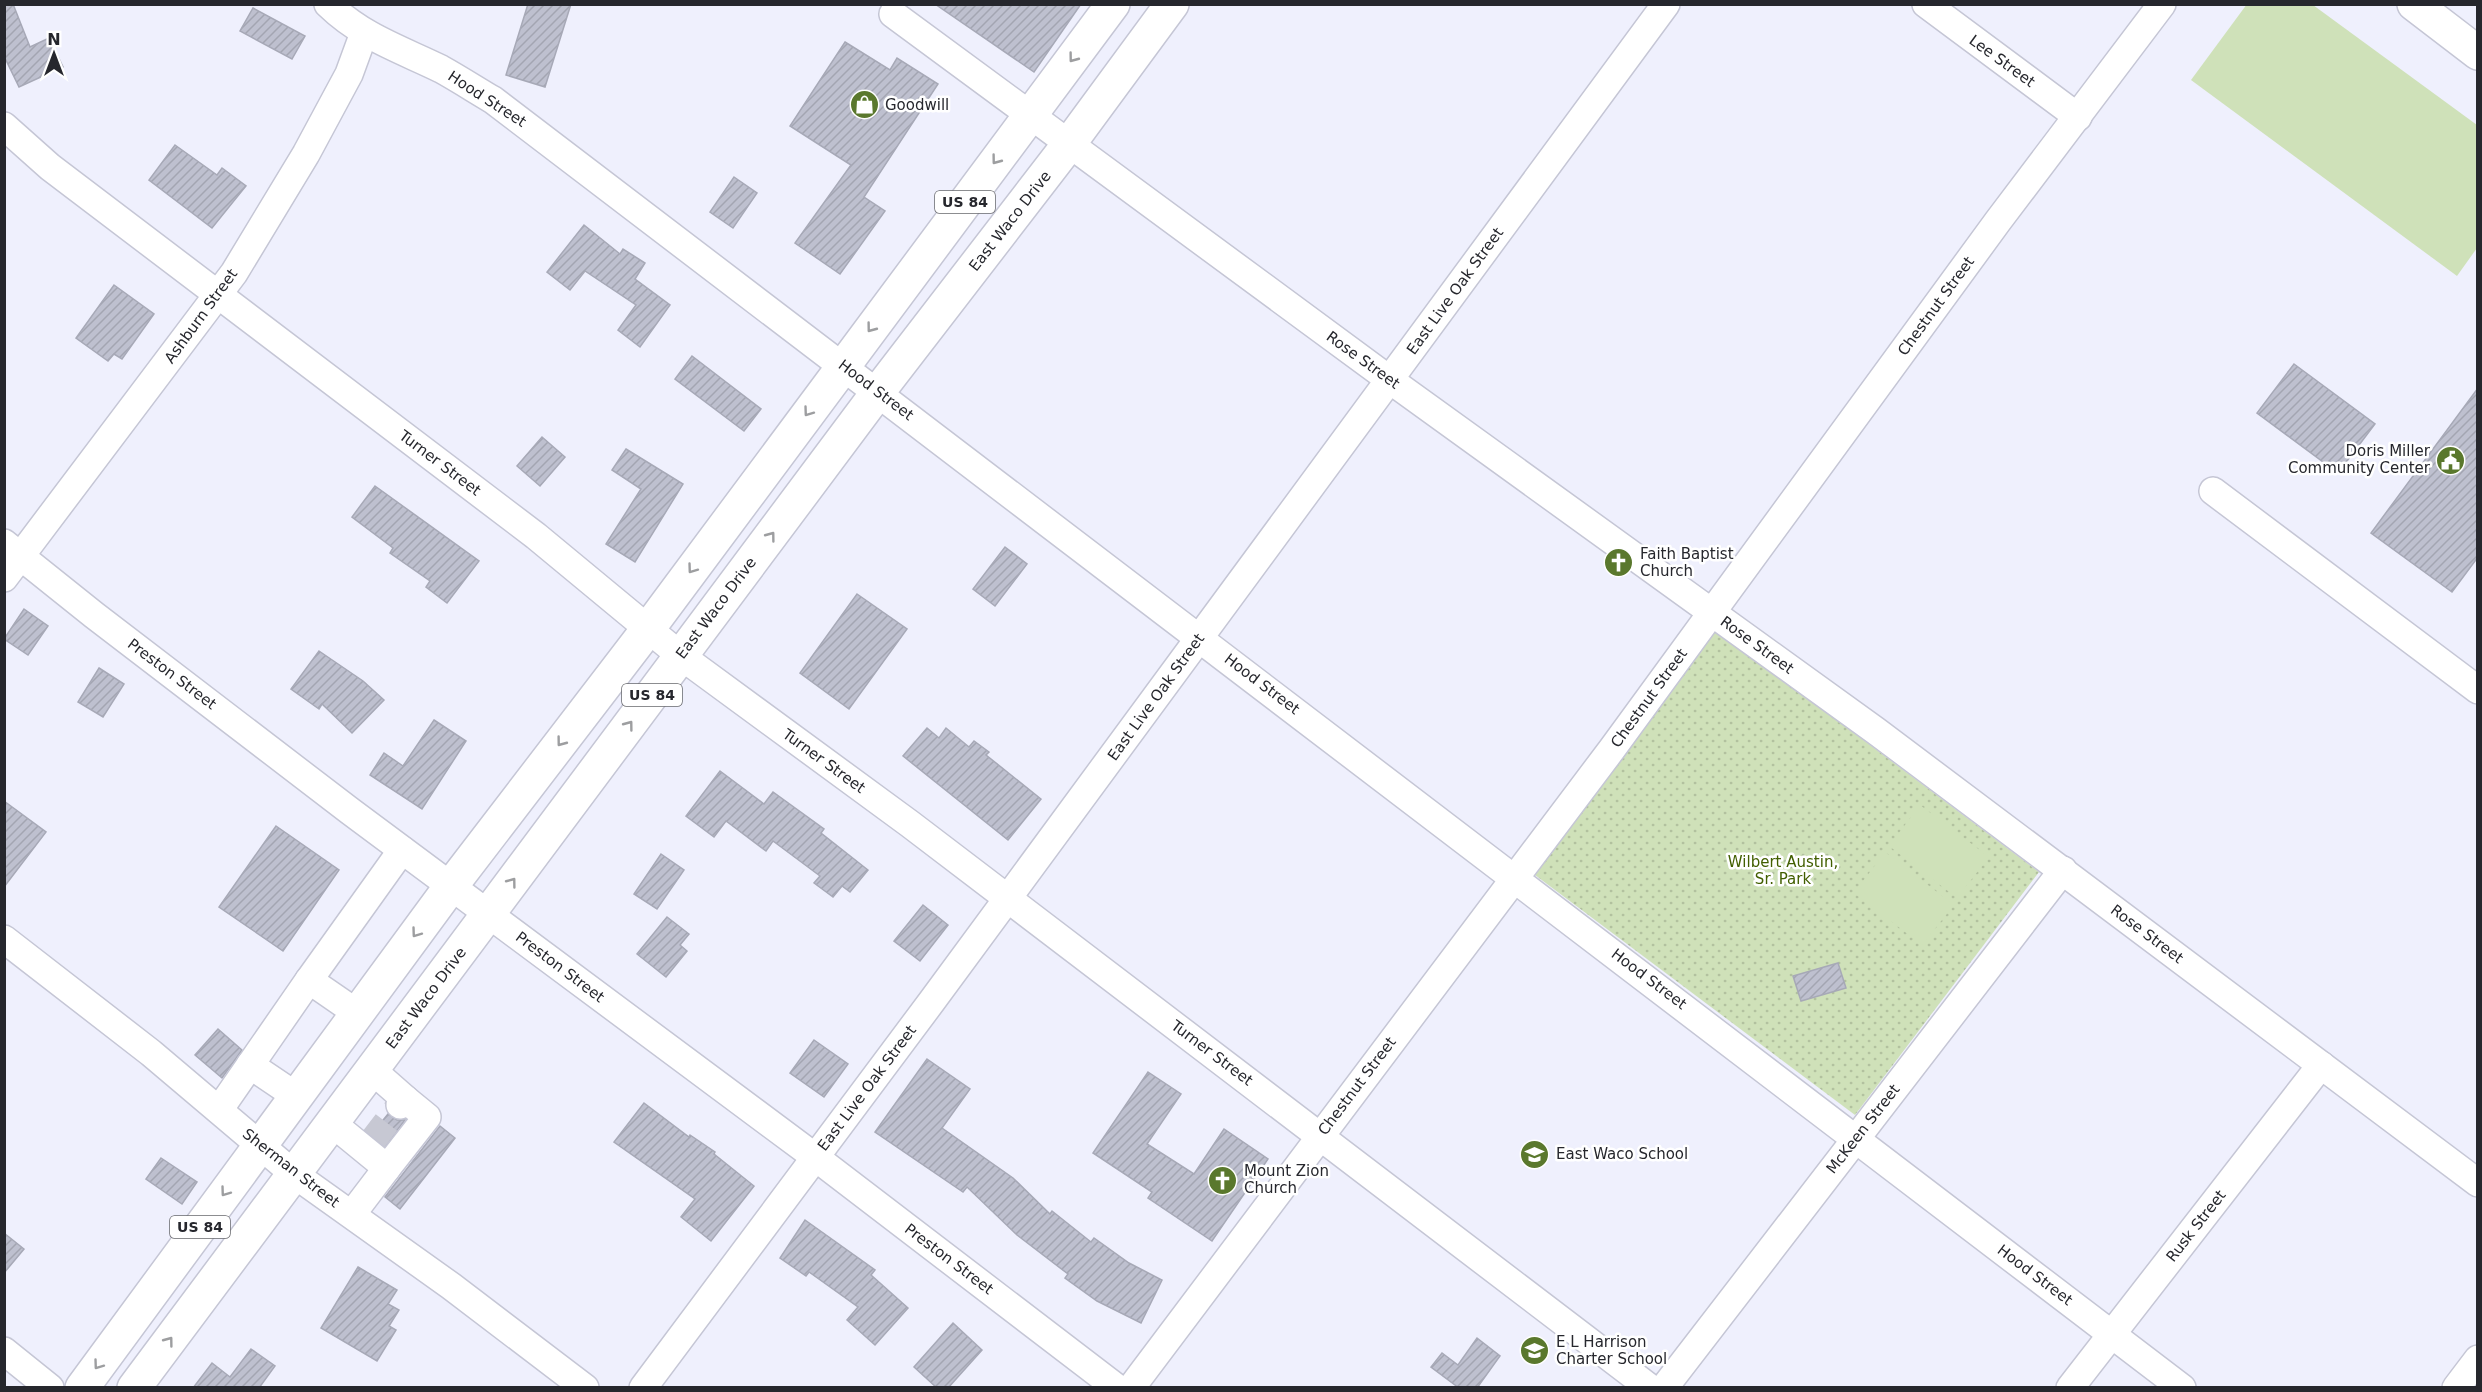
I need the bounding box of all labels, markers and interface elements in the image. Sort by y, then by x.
north arrow [24,24,84,84]
text: N [47,30,61,49]
street label: Lee Street [1966,31,2038,91]
one-way arrow [1069,51,1080,62]
street label: Hood Street [445,67,530,131]
shop icon: Goodwill [848,89,880,121]
place label: Goodwill [885,96,949,114]
one-way arrow [992,154,1003,165]
street label: East Waco Drive [965,167,1055,275]
road number: US 84 [935,191,995,213]
street label: East Live Oak Street [1403,224,1507,358]
street label: Chestnut Street [1894,253,1978,359]
street label: Ashburn Street [161,265,241,367]
one-way arrow [867,321,878,332]
street label: Rose Street [1323,327,1403,393]
street label: Hood Street [835,356,917,424]
one-way arrow [804,405,815,416]
street label: Turner Street [395,426,484,500]
place label: Doris Miller Community Center [2288,442,2431,477]
public building icon: Doris Miller Community Center [2435,444,2467,476]
one-way arrow [764,531,775,542]
place label: Faith Baptist Church [1640,545,1734,580]
church icon: Faith Baptist Church [1603,547,1635,579]
street label: East Waco Drive [672,554,760,662]
one-way arrow [688,562,699,573]
street label: Rose Street [1717,612,1797,678]
street label: East Live Oak Street [1104,630,1208,764]
street label: Preston Street [124,635,220,713]
street label: Chestnut Street [1607,645,1691,751]
street label: Hood Street [1221,650,1303,718]
road number: US 84 [622,684,682,706]
one-way arrow [622,721,633,732]
street label: Turner Street [778,724,869,797]
one-way arrow [557,735,568,746]
park label: Wilbert Austin, Sr. Park [1728,853,1838,888]
one-way arrow [505,877,516,888]
street label: Rose Street [2107,901,2187,967]
one-way arrow [412,927,423,938]
street label: Preston Street [512,928,608,1006]
street label: East Waco Drive [382,944,470,1052]
street label: Hood Street [1608,945,1690,1013]
street label: Turner Street [1167,1016,1256,1090]
street label: East Live Oak Street [814,1022,920,1154]
street label: Chestnut Street [1314,1033,1400,1139]
street label: McKeen Street [1822,1081,1904,1177]
street label: Sherman Street [239,1125,343,1211]
school or university icon: East Waco School [1519,1138,1551,1170]
place label: East Waco School [1556,1145,1688,1163]
place label: Mount Zion Church [1244,1162,1329,1197]
church icon: Mount Zion Church [1207,1164,1239,1196]
one-way arrow [221,1185,232,1196]
street label: Rusk Street [2162,1186,2230,1265]
road number: US 84 [170,1216,230,1238]
street label: Preston Street [901,1220,997,1298]
street label: Hood Street [1994,1241,2076,1309]
place label: E L Harrison Charter School [1556,1333,1667,1368]
school or university icon: E L Harrison Charter School [1519,1335,1551,1367]
one-way arrow [162,1336,173,1347]
one-way arrow [95,1358,106,1369]

